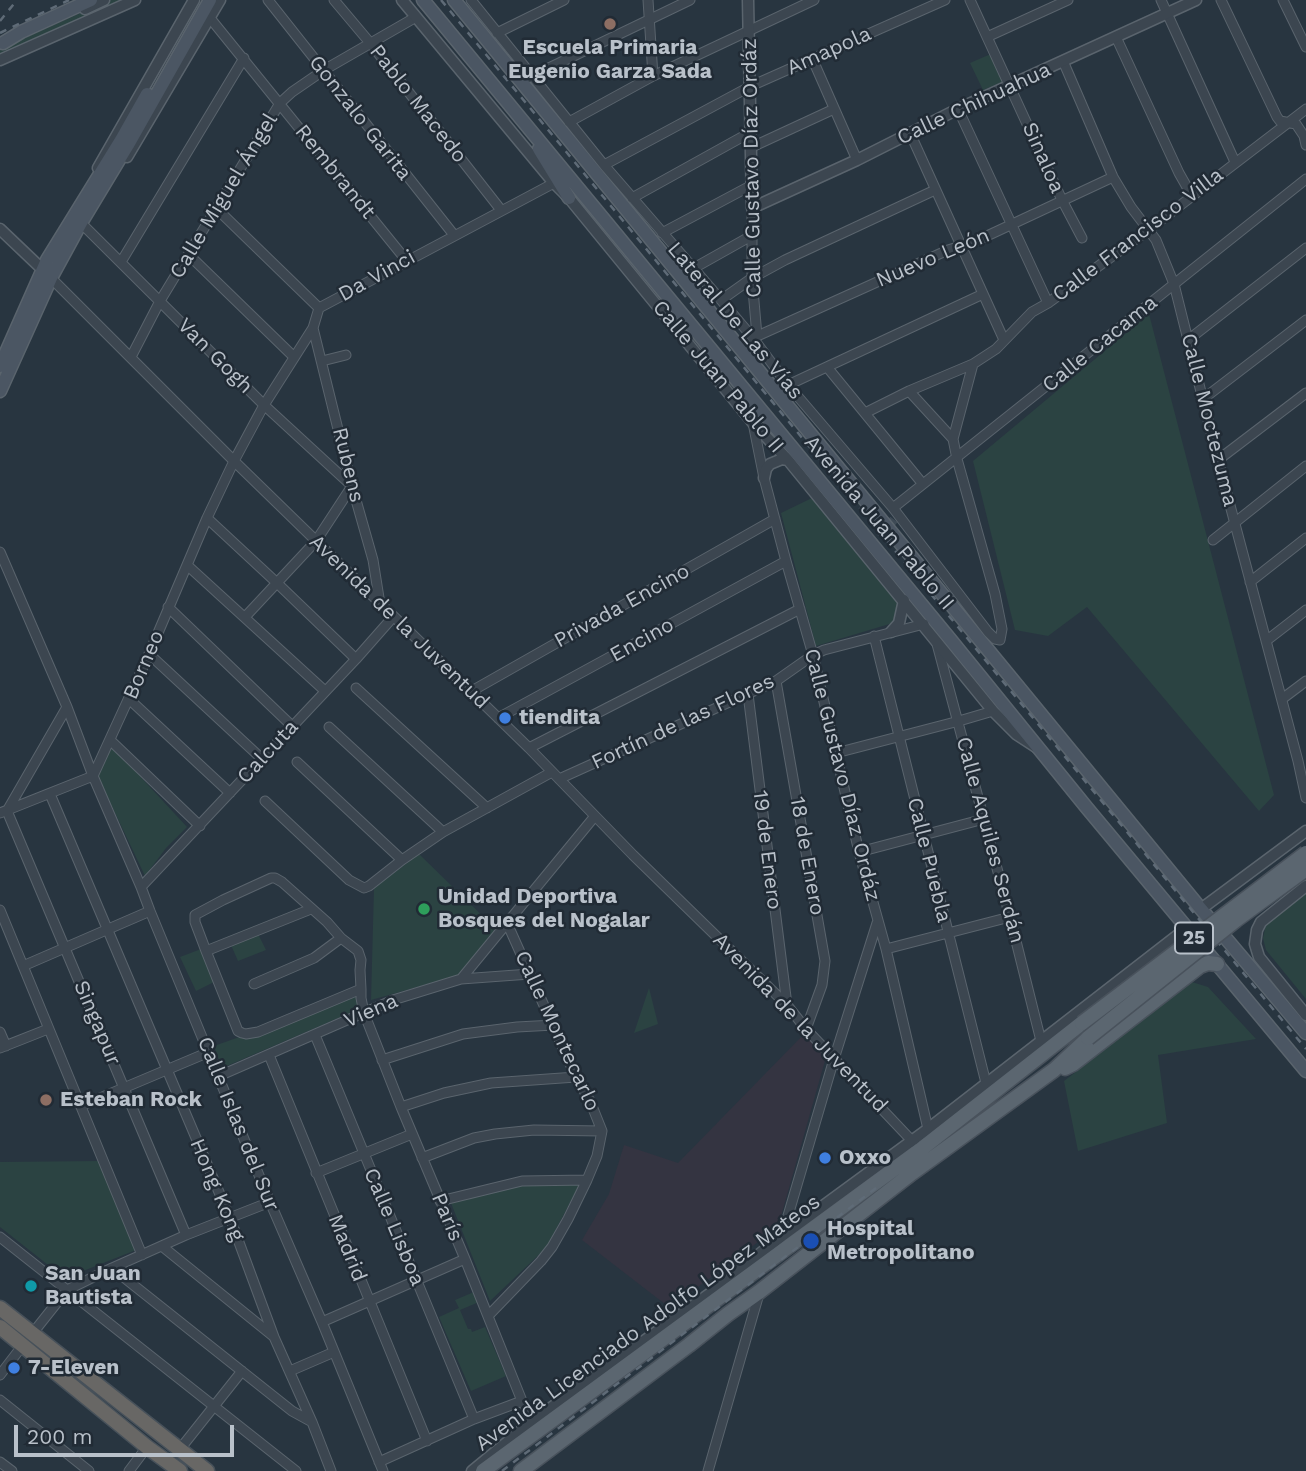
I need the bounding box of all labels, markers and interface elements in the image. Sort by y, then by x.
marker: Escuela Primaria Eugenio Garza Sada [602,16,618,32]
street label: Amapola [783,21,875,81]
place label: Escuela Primaria Eugenio Garza Sada [508,35,712,85]
street label: Calle Gustavo Díaz Ordáz [737,38,767,298]
street label: Pablo Macedo [364,40,472,168]
street label: Gonzalo Garita [303,50,417,186]
street label: Calle Chihuahua [893,57,1055,151]
street label: Calle Miguel Ángel [165,109,283,283]
street label: Sinaloa [1016,119,1070,197]
street label: Rembrandt [289,120,381,224]
street label: Calle Francisco Villa [1048,163,1228,307]
street label: Nuevo León [873,223,993,293]
street label: Lateral De Las Vías [662,237,808,405]
street label: Da Vinci [334,245,420,307]
street label: Calle Cacama [1038,290,1162,398]
street label: Calle Juan Pablo II [647,296,789,458]
street label: Van Gogh [172,313,258,399]
street label: Calle Moctezuma [1175,331,1243,509]
street label: Rubens [327,425,369,505]
street label: Avenida Juan Pablo II [799,431,959,615]
street label: Avenida de la Juventud [304,529,494,715]
street label: Privada Encino [550,558,694,654]
street label: Encino [606,612,678,668]
street label: Borneo [118,627,170,703]
street label: Calle Gustavo Díaz Ordáz [798,646,886,904]
street label: Fortín de las Flores [588,669,778,775]
place label: tiendita [519,705,600,731]
marker: tiendita [497,710,513,726]
street label: Calcuta [232,715,304,789]
street label: Calle Aquiles Serdán [950,734,1030,946]
street label: 19 de Enero [747,789,787,911]
street label: 18 de Enero [784,795,830,917]
street label: Calle Puebla [901,795,957,925]
place label: Unidad Deportiva Bosques del Nogalar [438,884,650,934]
marker: Unidad Deportiva Bosques del Nogalar [416,901,432,917]
road number: 25 [1175,922,1213,954]
street label: Avenida de la Juventud [707,928,893,1118]
street label: Calle Montecarlo [509,947,605,1115]
street label: Singapur [68,977,126,1069]
street label: Viena [340,988,402,1034]
street label: Calle Islas del Sur [192,1033,284,1215]
place label: Esteban Rock [60,1087,202,1113]
marker: Esteban Rock [38,1092,54,1108]
street label: Hong Kong [184,1135,250,1245]
place label: Oxxo [839,1145,891,1171]
marker: Oxxo [817,1150,833,1166]
street label: Calle Lisboa [358,1164,430,1290]
street label: París [426,1189,468,1245]
street label: Avenida Licenciado Adolfo López Mateos [471,1189,825,1457]
street label: Madrid [322,1211,372,1285]
place label: Hospital Metropolitano [827,1216,975,1266]
marker: Hospital Metropolitano [801,1231,821,1251]
place label: San Juan Bautista [45,1261,141,1311]
marker: San Juan Bautista [23,1278,39,1294]
place label: 7-Eleven [28,1355,119,1381]
marker: 7-Eleven [6,1360,22,1376]
scale bar [18,1412,238,1456]
text: 200 m [27,1424,93,1449]

